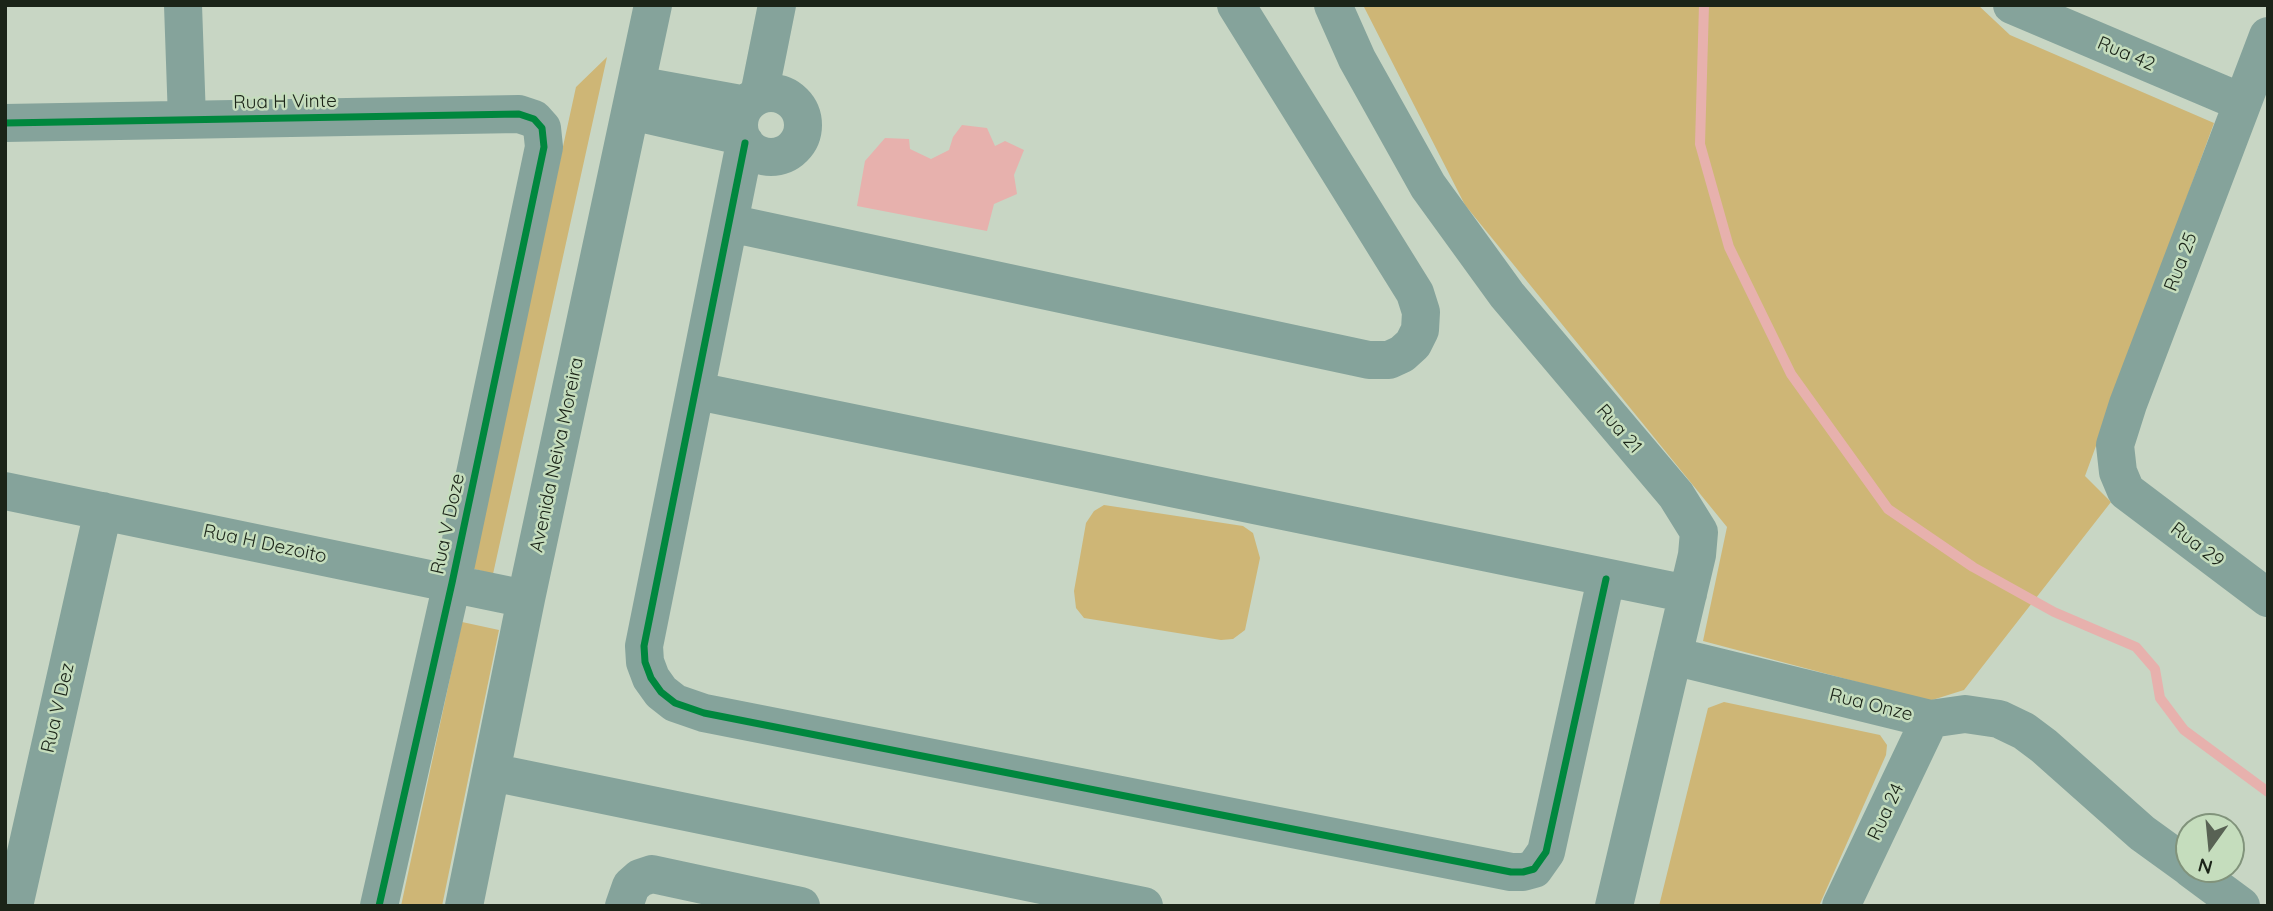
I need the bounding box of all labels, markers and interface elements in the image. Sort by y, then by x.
street label: Rua 42 [2094,32,2158,76]
street label: Rua H Vinte [233,90,337,114]
street label: Rua 25 [2159,229,2203,295]
street label: Avenida Neiva Moreira [525,356,589,554]
street label: Rua 21 [1591,400,1647,458]
street label: Rua V Doze [426,471,470,577]
street label: Rua 29 [2166,517,2228,573]
street label: Rua H Dezoito [201,520,329,568]
street label: Rua V Dez [37,661,79,755]
street label: Rua Onze [1827,684,1915,726]
street label: Rua 24 [1863,780,1909,844]
north arrow [2175,813,2245,883]
text: N [2195,853,2215,880]

